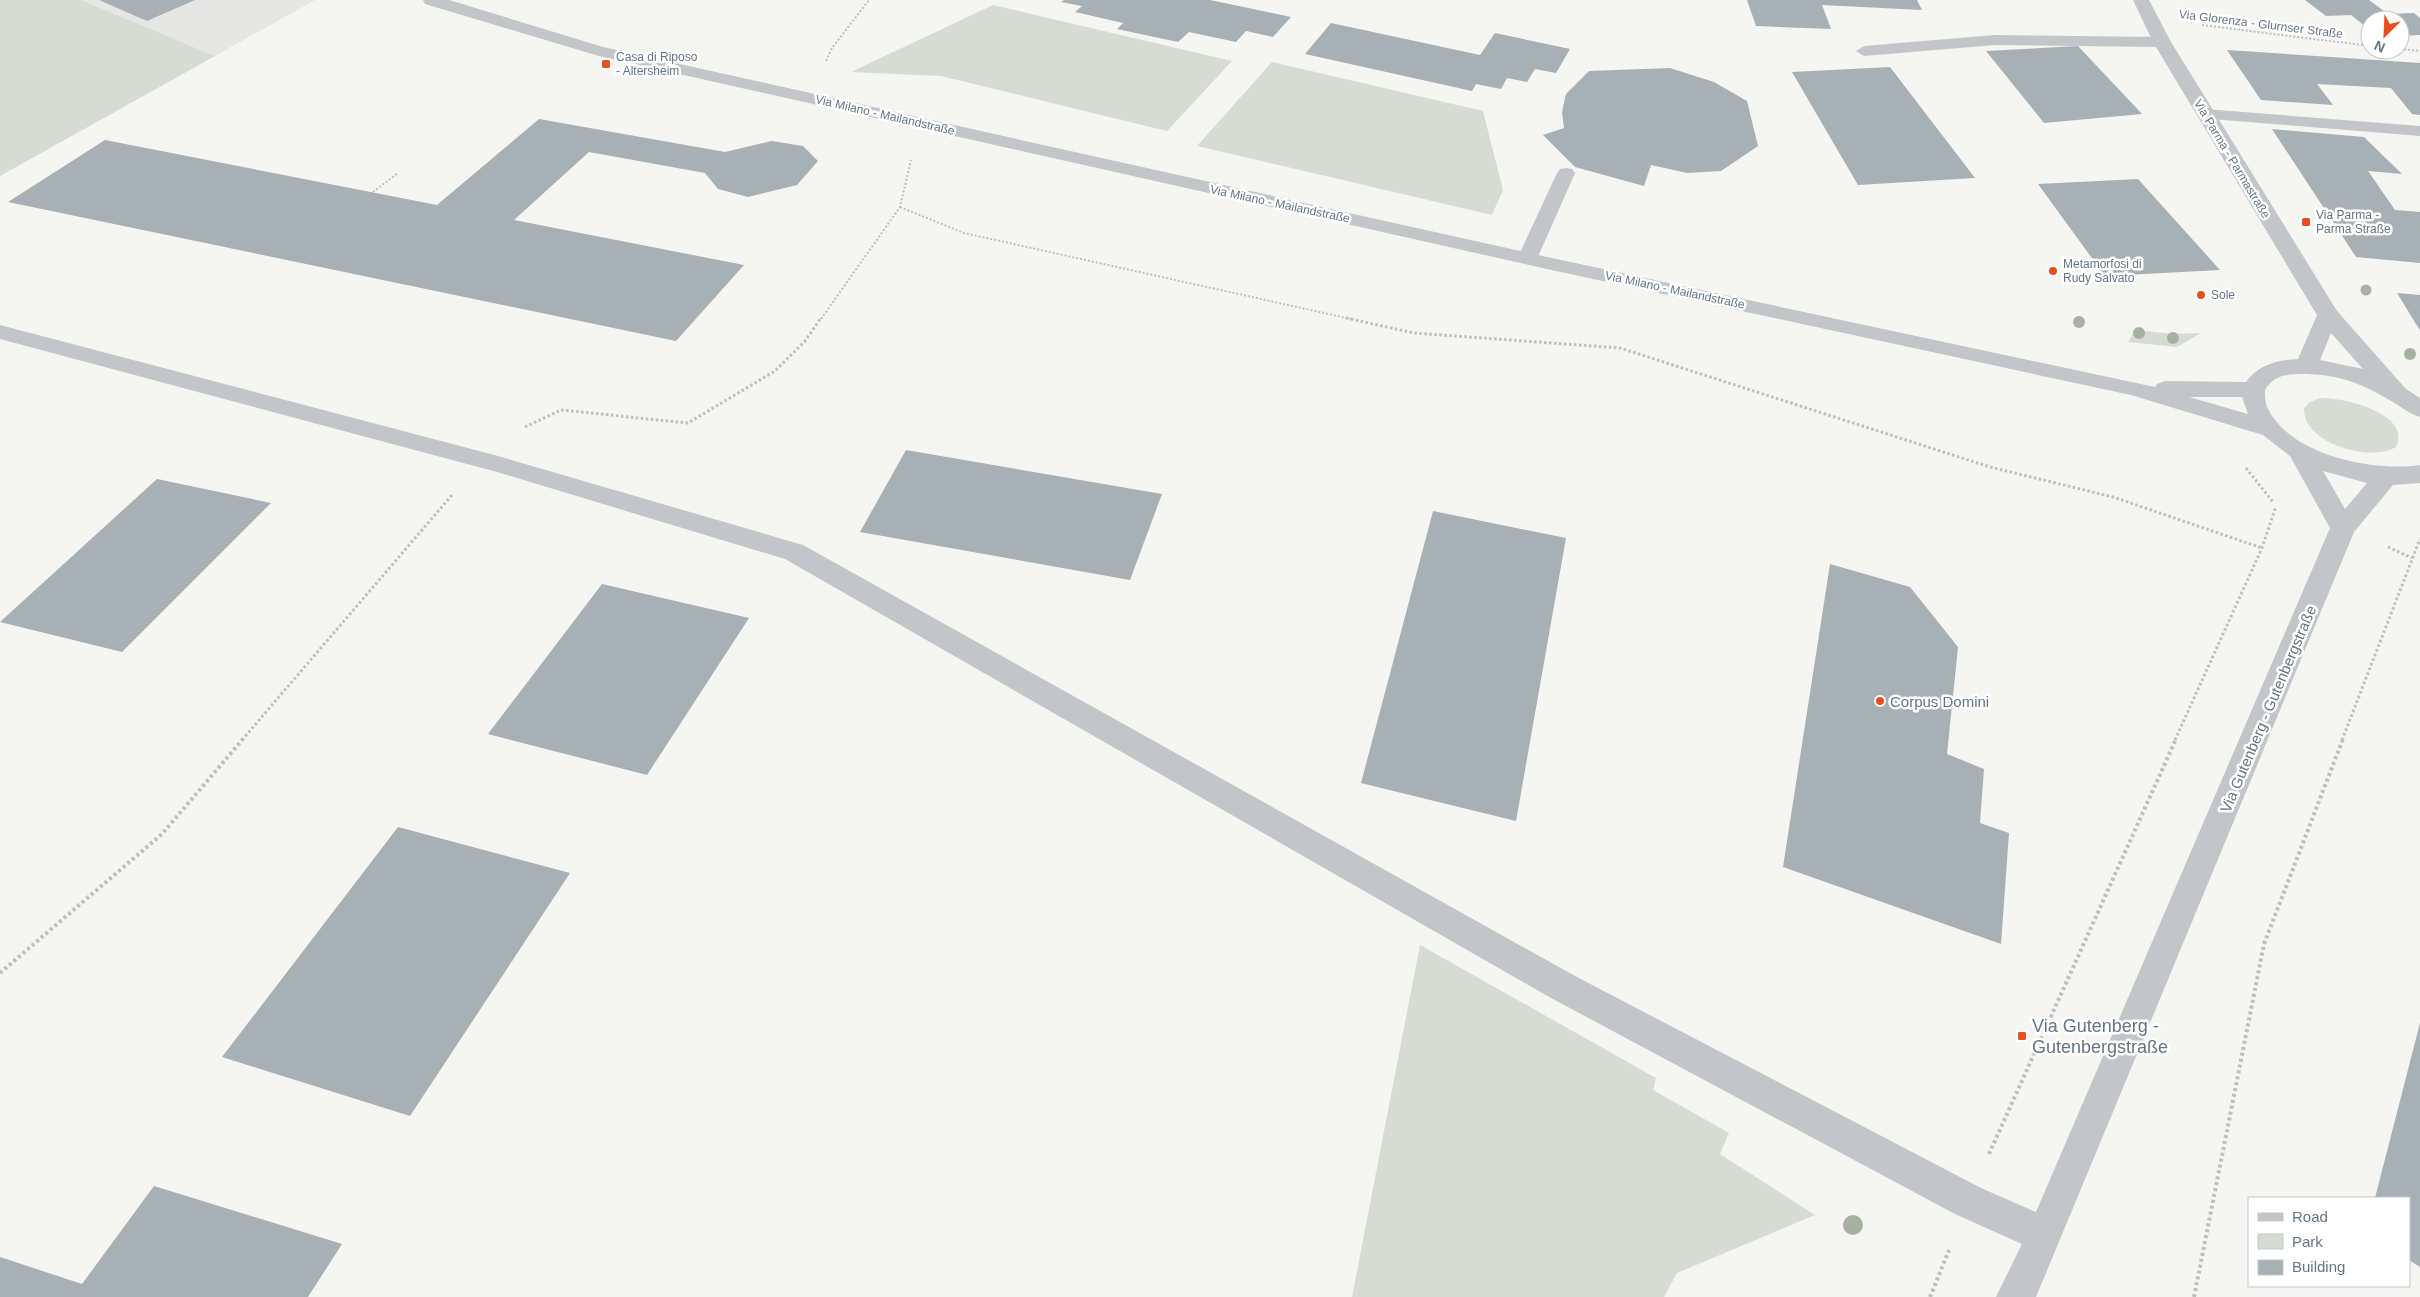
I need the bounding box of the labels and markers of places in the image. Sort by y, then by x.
place label: Casa di Riposo - Altersheim [616,50,698,78]
marker: Casa di Riposo - Altersheim [600,58,612,70]
place label: Via Parma - Parma Straße [2316,208,2391,236]
marker: Via Parma - Parma Straße [2300,216,2312,228]
place label: Metamorfosi di Rudy Salvato [2063,257,2142,285]
marker: Metamorfosi di Rudy Salvato [2047,265,2059,277]
place label: Sole [2211,288,2235,302]
marker: Sole [2195,289,2207,301]
place label: Corpus Domini [1890,693,1989,710]
marker: Corpus Domini [1874,695,1886,707]
place label: Via Gutenberg - Gutenbergstraße [2032,1016,2168,1057]
marker: Via Gutenberg - Gutenbergstraße [2016,1030,2028,1042]

